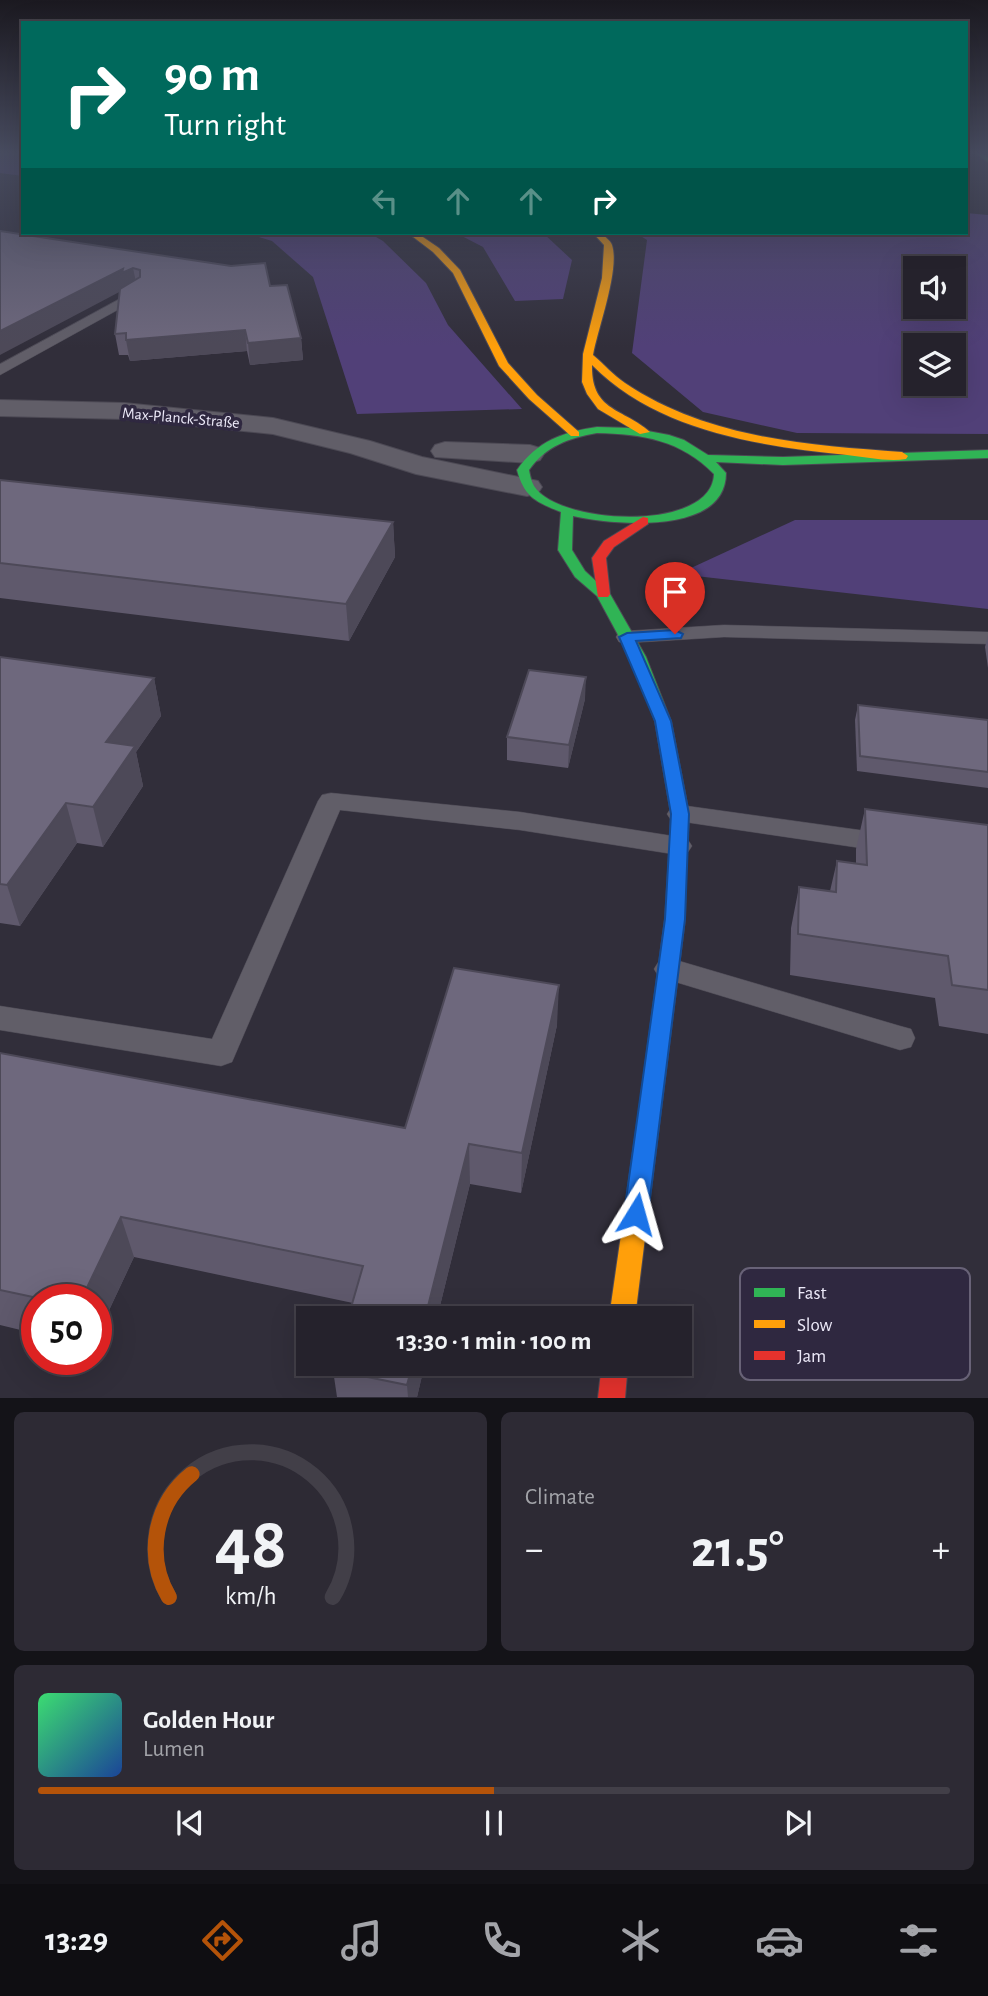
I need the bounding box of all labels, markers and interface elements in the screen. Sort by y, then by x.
icon: right [49,49,140,140]
text: 90 m [164,51,260,100]
text: Turn right [164,109,286,141]
icon: left [366,182,404,220]
icon: ahead [439,182,477,220]
icon: ahead [512,182,550,220]
icon: right [585,182,623,220]
map controls [903,256,966,396]
button: sound [903,256,966,319]
button: layers [903,333,966,396]
street label: Max-Planck-Straße [122,405,240,431]
pin [645,562,705,634]
icon: arrive [656,573,694,611]
position arrow [599,1177,673,1251]
legend [740,1268,970,1380]
speed limit sign: 50 [21,1284,112,1375]
text: Fast [797,1284,827,1303]
text: Slow [797,1316,833,1335]
text: 13:30 · 1 min · 100 m [396,1328,592,1354]
text: Jam [797,1347,826,1366]
text: Climate [525,1486,595,1509]
text: 48 [214,1510,287,1583]
text: 21.5° [691,1524,784,1576]
text: − [525,1531,543,1569]
text: + [932,1531,950,1569]
text: km/h [225,1584,276,1609]
text: Golden Hour [143,1707,274,1733]
text: Lumen [143,1738,205,1761]
icon: previous [171,1804,209,1842]
icon: pause [475,1804,513,1842]
icon: next [779,1804,817,1842]
icon: directions [198,1916,247,1965]
icon: music [337,1916,386,1965]
icon: phone [477,1916,526,1965]
icon: climate [616,1916,665,1965]
icon: car [755,1916,804,1965]
icon: filters [894,1916,943,1965]
text: 13:29 [45,1924,108,1956]

